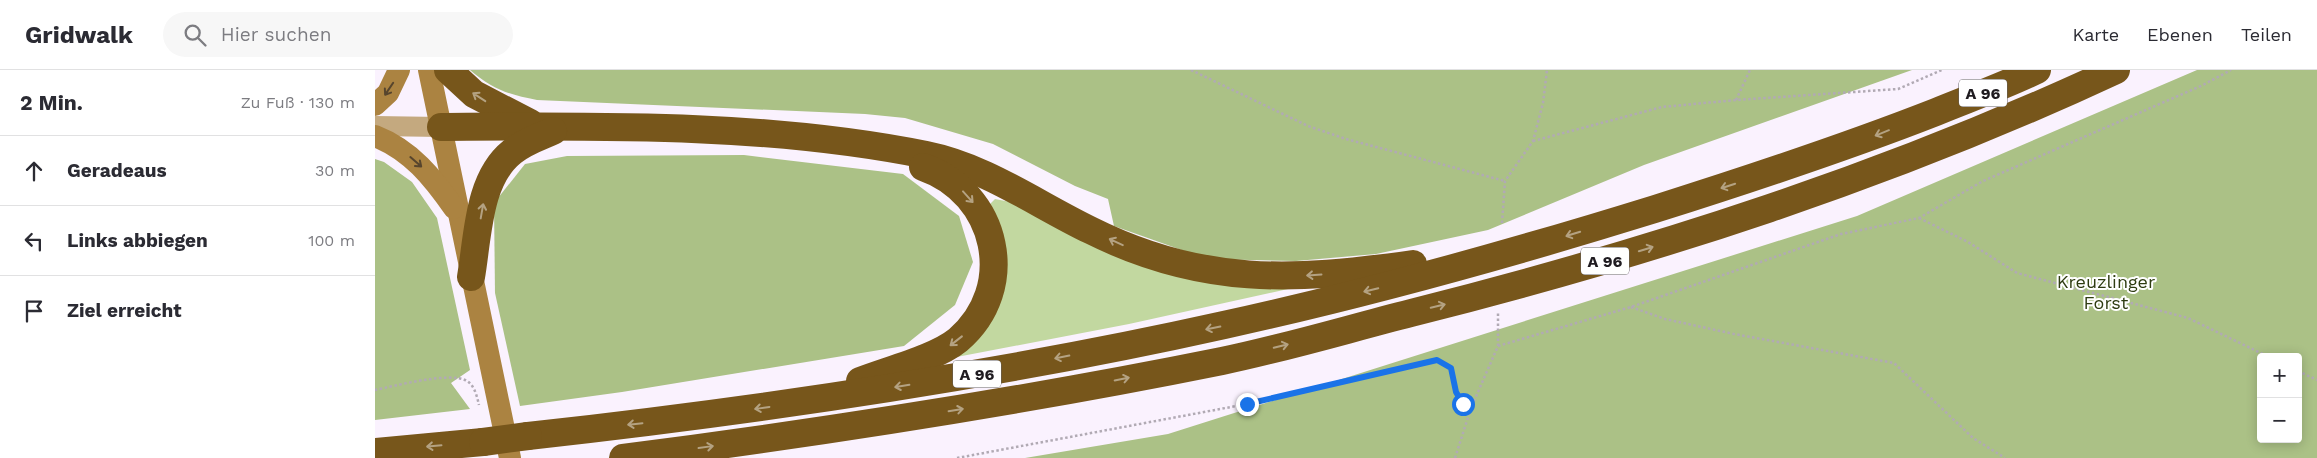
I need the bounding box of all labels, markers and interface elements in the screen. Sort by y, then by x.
search box [163,12,513,57]
text: Gridwalk [25,21,133,49]
icon: search [181,21,209,49]
text: Hier suchen [221,23,331,46]
text: Karte [2073,24,2119,45]
text: Ebenen [2147,24,2213,45]
text: Teilen [2241,24,2292,45]
road number: A 96 [1959,79,2007,106]
one-way arrow [384,82,394,96]
text: 2 Min. [20,90,83,115]
one-way arrow [472,92,486,103]
text: Zu Fuß · 130 m [241,93,355,112]
one-way arrow [1874,129,1890,138]
one-way arrow [410,156,423,167]
icon: ahead [20,157,48,185]
text: Geradeaus [67,159,167,182]
text: 30 m [315,161,355,180]
one-way arrow [1720,181,1736,191]
one-way arrow [962,191,974,203]
one-way arrow [478,204,488,220]
icon: left [20,227,48,255]
text: Links abbiegen [67,229,208,252]
one-way arrow [1565,230,1581,240]
text: 100 m [308,231,355,250]
one-way arrow [1109,237,1124,247]
one-way arrow [1637,243,1653,253]
road number: A 96 [1581,248,1629,275]
one-way arrow [1307,270,1323,280]
park label: Kreuzlinger Forst [2057,271,2155,313]
one-way arrow [1363,286,1379,295]
icon: arrive [20,297,48,325]
text: Ziel erreicht [67,299,182,322]
one-way arrow [1430,301,1446,310]
one-way arrow [1205,323,1221,333]
one-way arrow [950,335,963,346]
one-way arrow [1272,341,1288,350]
one-way arrow [1054,353,1070,362]
map controls [2257,353,2302,443]
button: + [2257,353,2302,398]
road number: A 96 [953,360,1001,388]
one-way arrow [1114,374,1130,384]
one-way arrow [894,381,910,391]
route end [1236,393,1259,416]
route start [1452,393,1475,416]
button: − [2257,398,2302,443]
one-way arrow [754,403,770,413]
one-way arrow [947,405,963,415]
one-way arrow [627,419,643,429]
one-way arrow [426,441,442,451]
one-way arrow [698,442,714,452]

